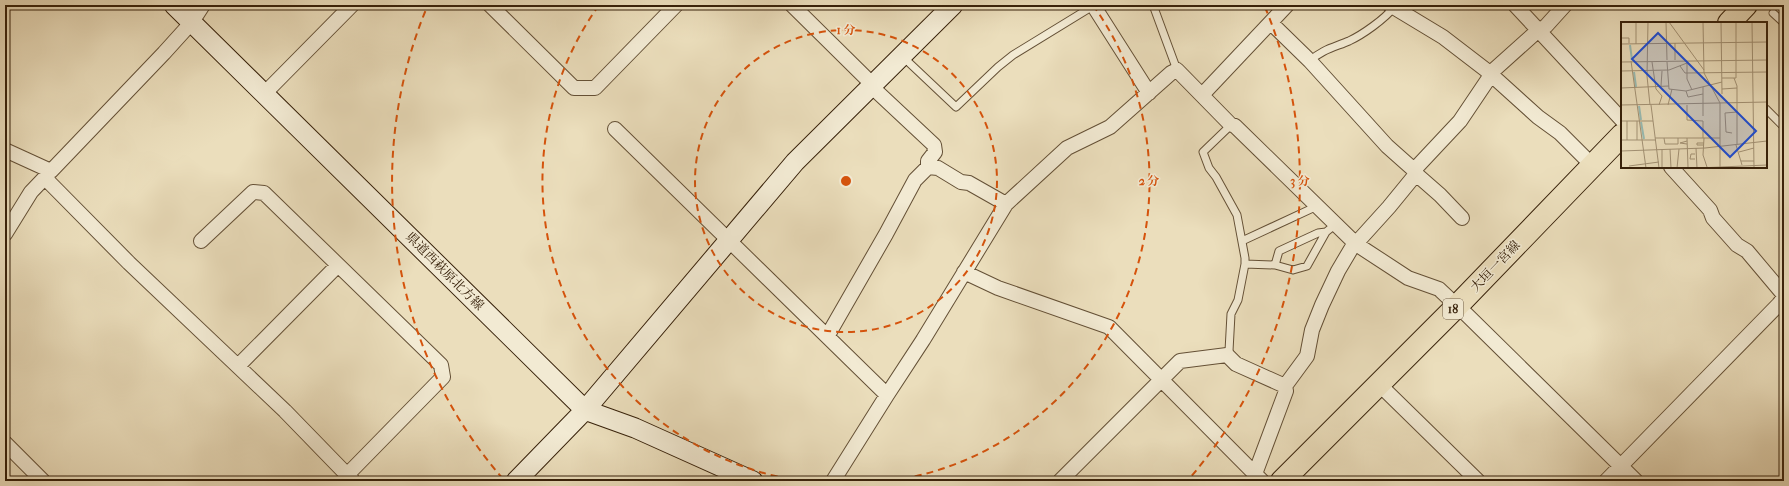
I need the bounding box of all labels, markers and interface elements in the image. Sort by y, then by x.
inset map [1621,22,1767,168]
text: 1 分 [837,23,855,37]
centre of rings [839,174,853,188]
text: 2 分 [1139,174,1159,188]
text: 3 分 [1290,174,1310,189]
street label: 県道西萩原北方線 [403,229,487,313]
street label: 大垣一宮線 [1467,237,1523,295]
road number: 18 [1443,299,1463,319]

